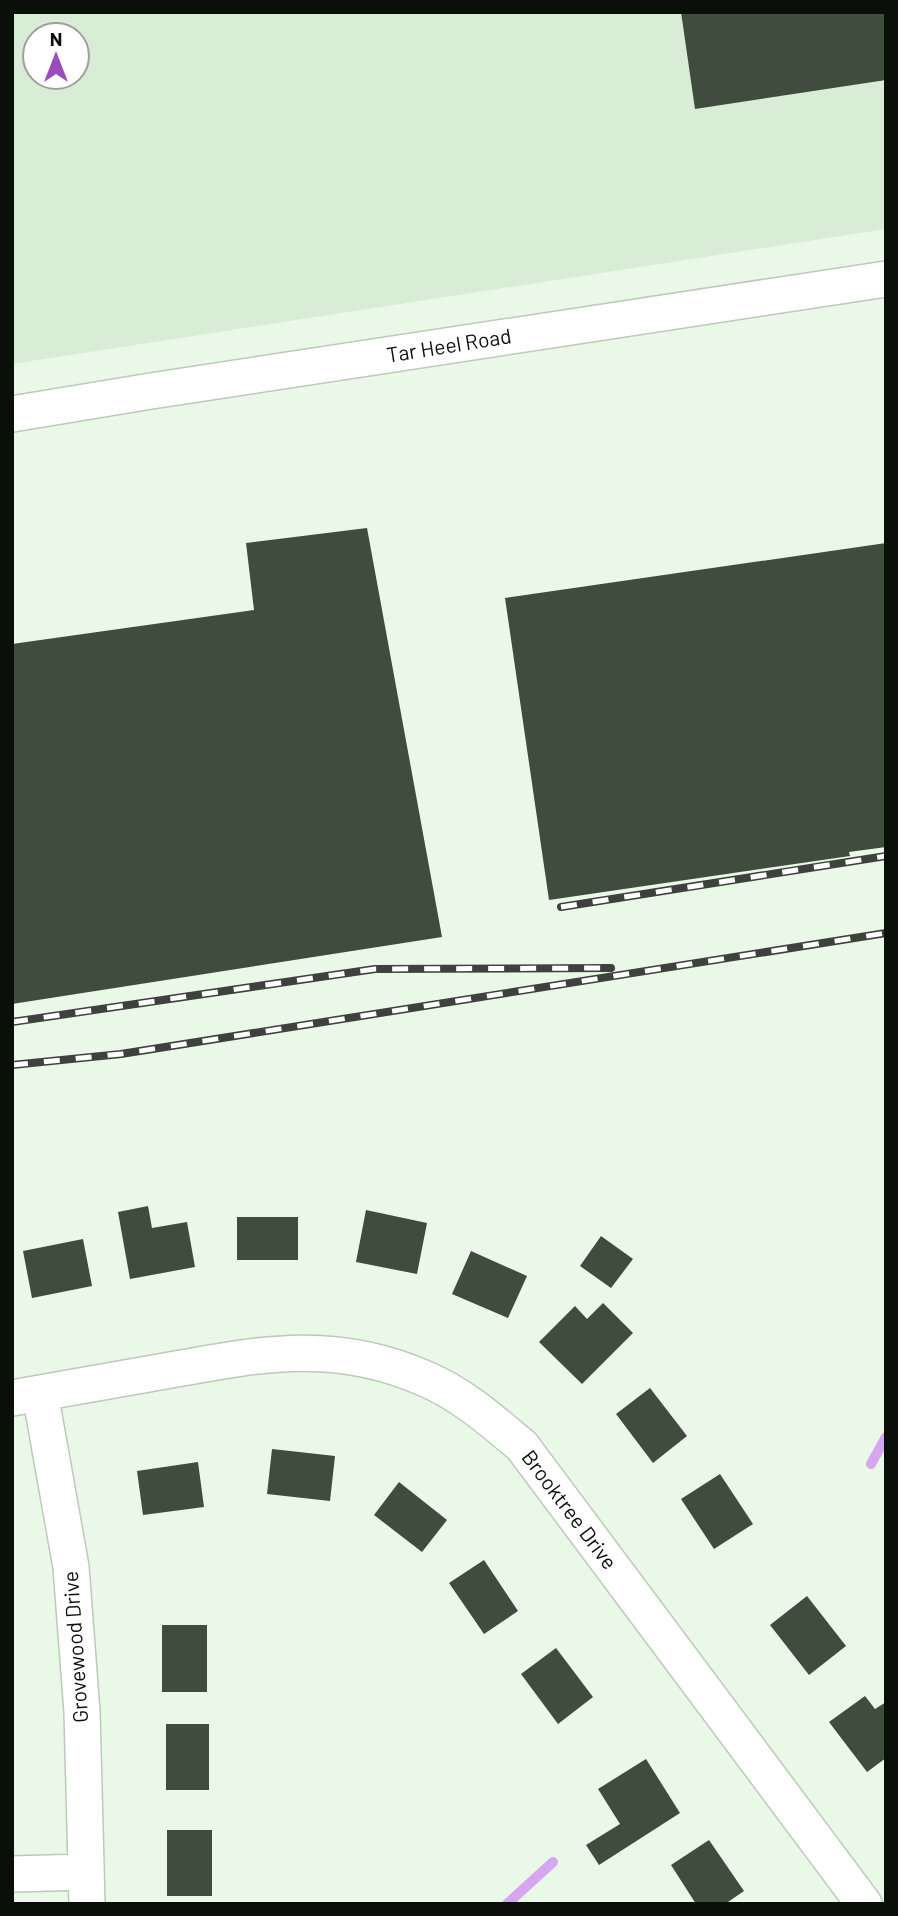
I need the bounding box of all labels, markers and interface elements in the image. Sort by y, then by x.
north arrow [21,21,91,91]
text: N [50,27,62,50]
street label: Tar Heel Road [385,322,513,367]
street label: Brooktree Drive [517,1445,623,1574]
street label: Grovewood Drive [57,1570,92,1724]

